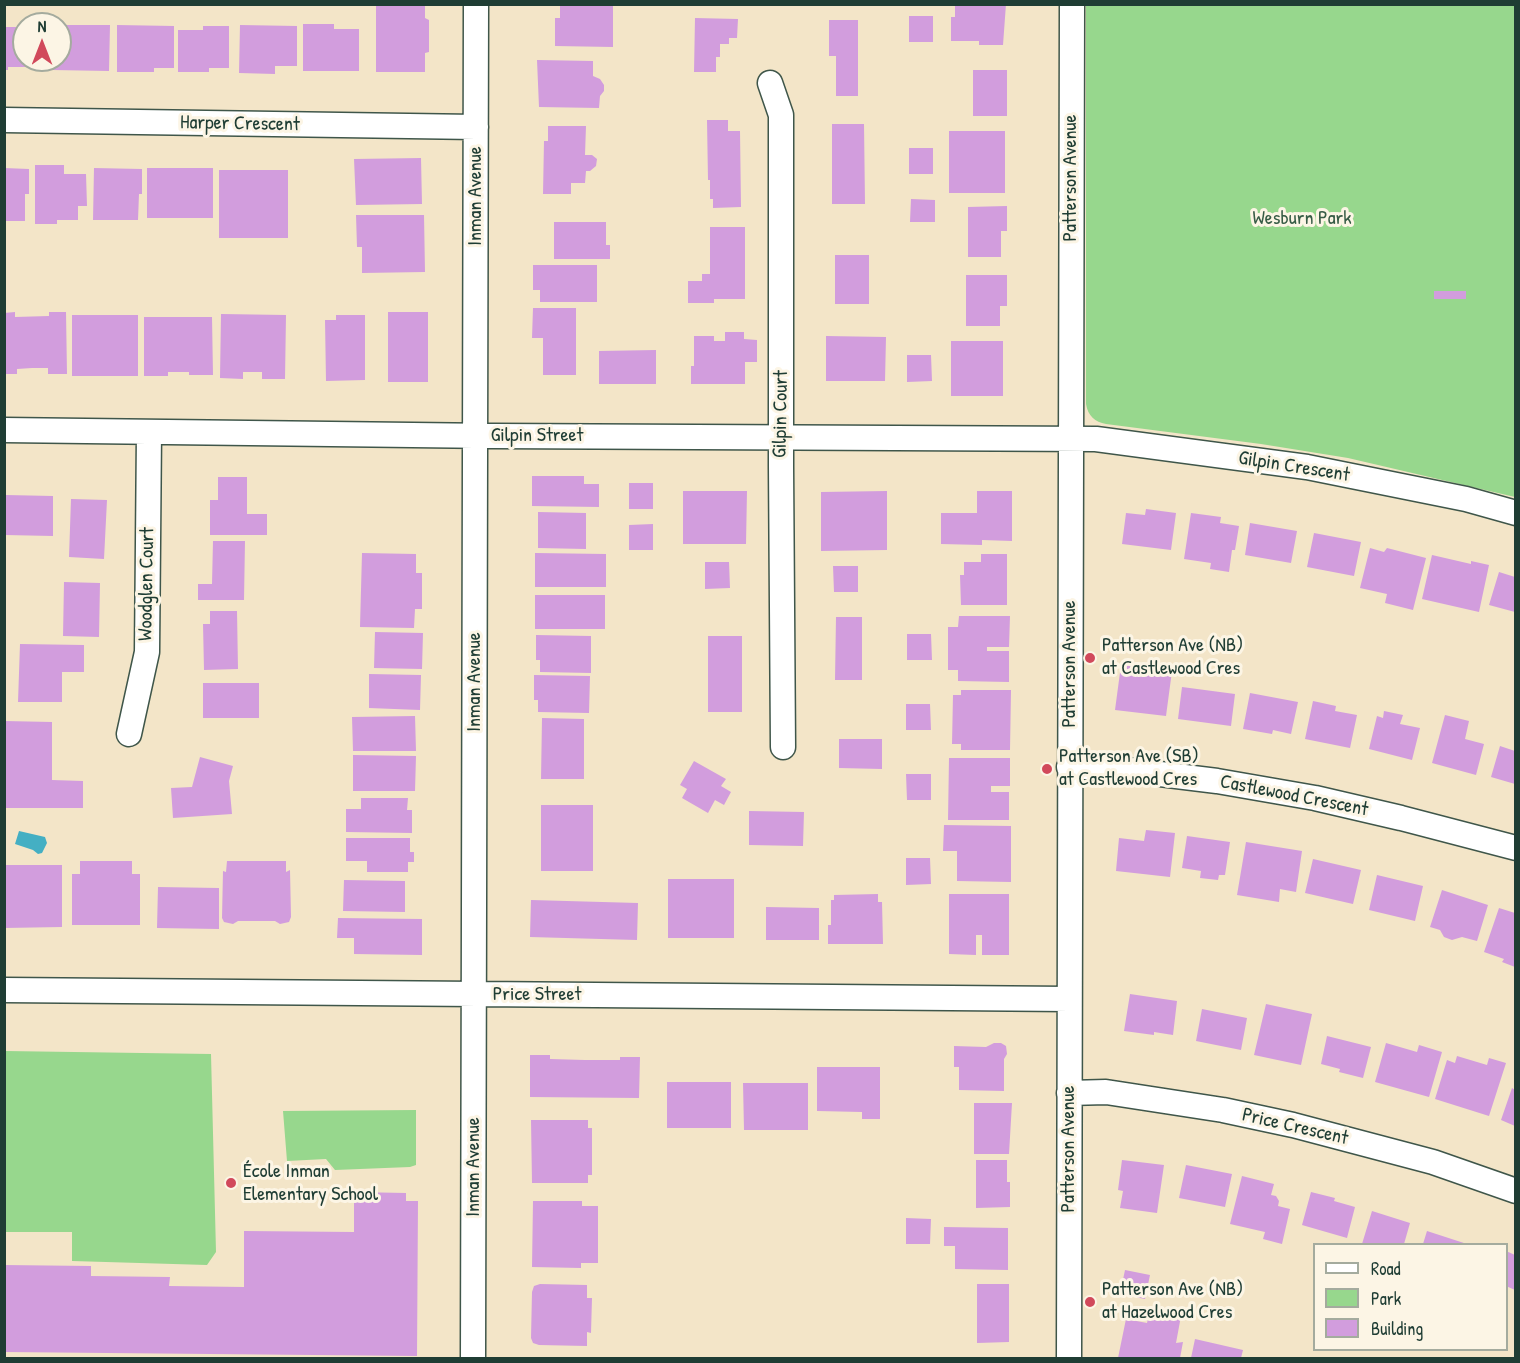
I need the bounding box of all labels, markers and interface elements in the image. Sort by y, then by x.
north arrow [12,12,72,72]
text: N [38,15,46,37]
street label: Harper Crescent [180,111,300,137]
street label: Patterson Avenue [1059,115,1083,241]
street label: Inman Avenue [464,146,488,246]
park label: Wesburn Park [1252,207,1352,231]
street label: Gilpin Court [768,370,794,458]
street label: Gilpin Street [491,424,583,448]
street label: Gilpin Crescent [1237,446,1351,488]
street label: Woodglen Court [134,527,160,641]
street label: Patterson Avenue [1058,601,1082,727]
street label: Inman Avenue [463,632,487,732]
place label: Patterson Ave (NB) at Castlewood Cres [1102,634,1243,681]
marker: Patterson Ave (NB) at Castlewood Cres [1083,651,1097,665]
place label: Patterson Ave (SB) at Castlewood Cres [1059,745,1199,792]
marker: Patterson Ave (SB) at Castlewood Cres [1040,762,1054,776]
street label: Castlewood Crescent [1218,770,1370,822]
street label: Price Street [493,983,581,1007]
street label: Patterson Avenue [1057,1086,1081,1212]
street label: Price Crescent [1240,1103,1350,1151]
street label: Inman Avenue [462,1117,486,1217]
place label: École Inman Elementary School [243,1160,378,1207]
marker: École Inman Elementary School [224,1176,238,1190]
legend [1313,1243,1508,1351]
text: Road [1371,1256,1401,1281]
place label: Patterson Ave (NB) at Hazelwood Cres [1102,1278,1243,1325]
text: Park [1371,1286,1401,1311]
marker: Patterson Ave (NB) at Hazelwood Cres [1083,1295,1097,1309]
text: Building [1371,1316,1423,1341]

